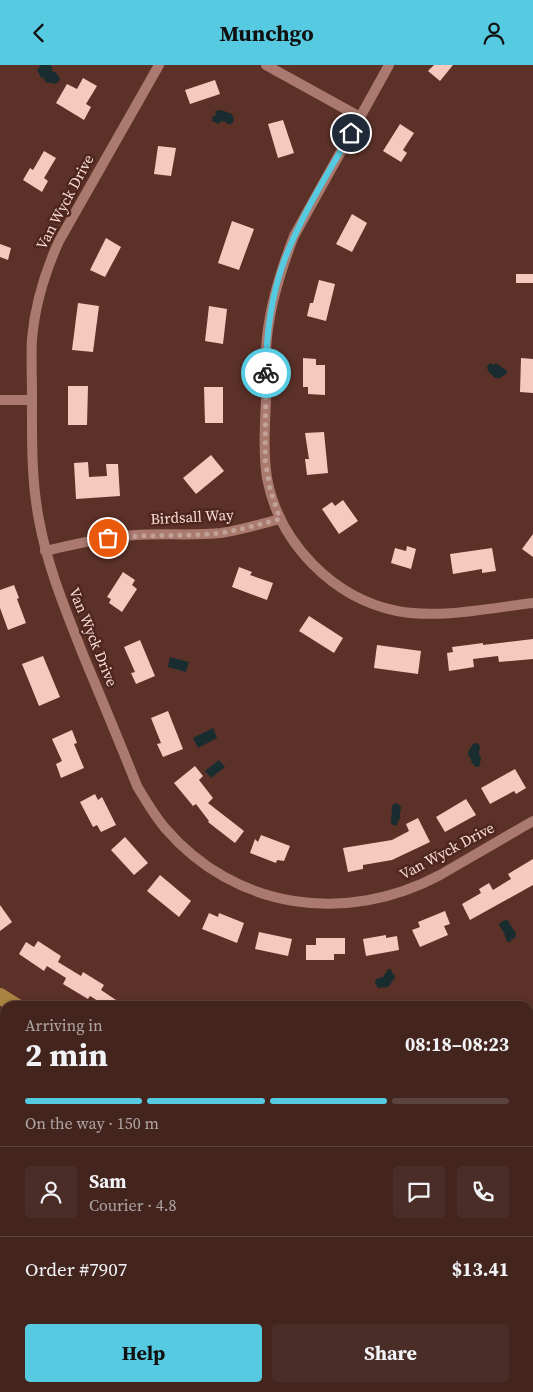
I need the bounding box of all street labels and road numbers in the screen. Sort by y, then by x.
street label: Van Wyck Drive [31,150,99,253]
street label: Birdsall Way [150,504,234,529]
street label: Van Wyck Drive [64,584,123,690]
street label: Van Wyck Drive [396,817,498,884]

